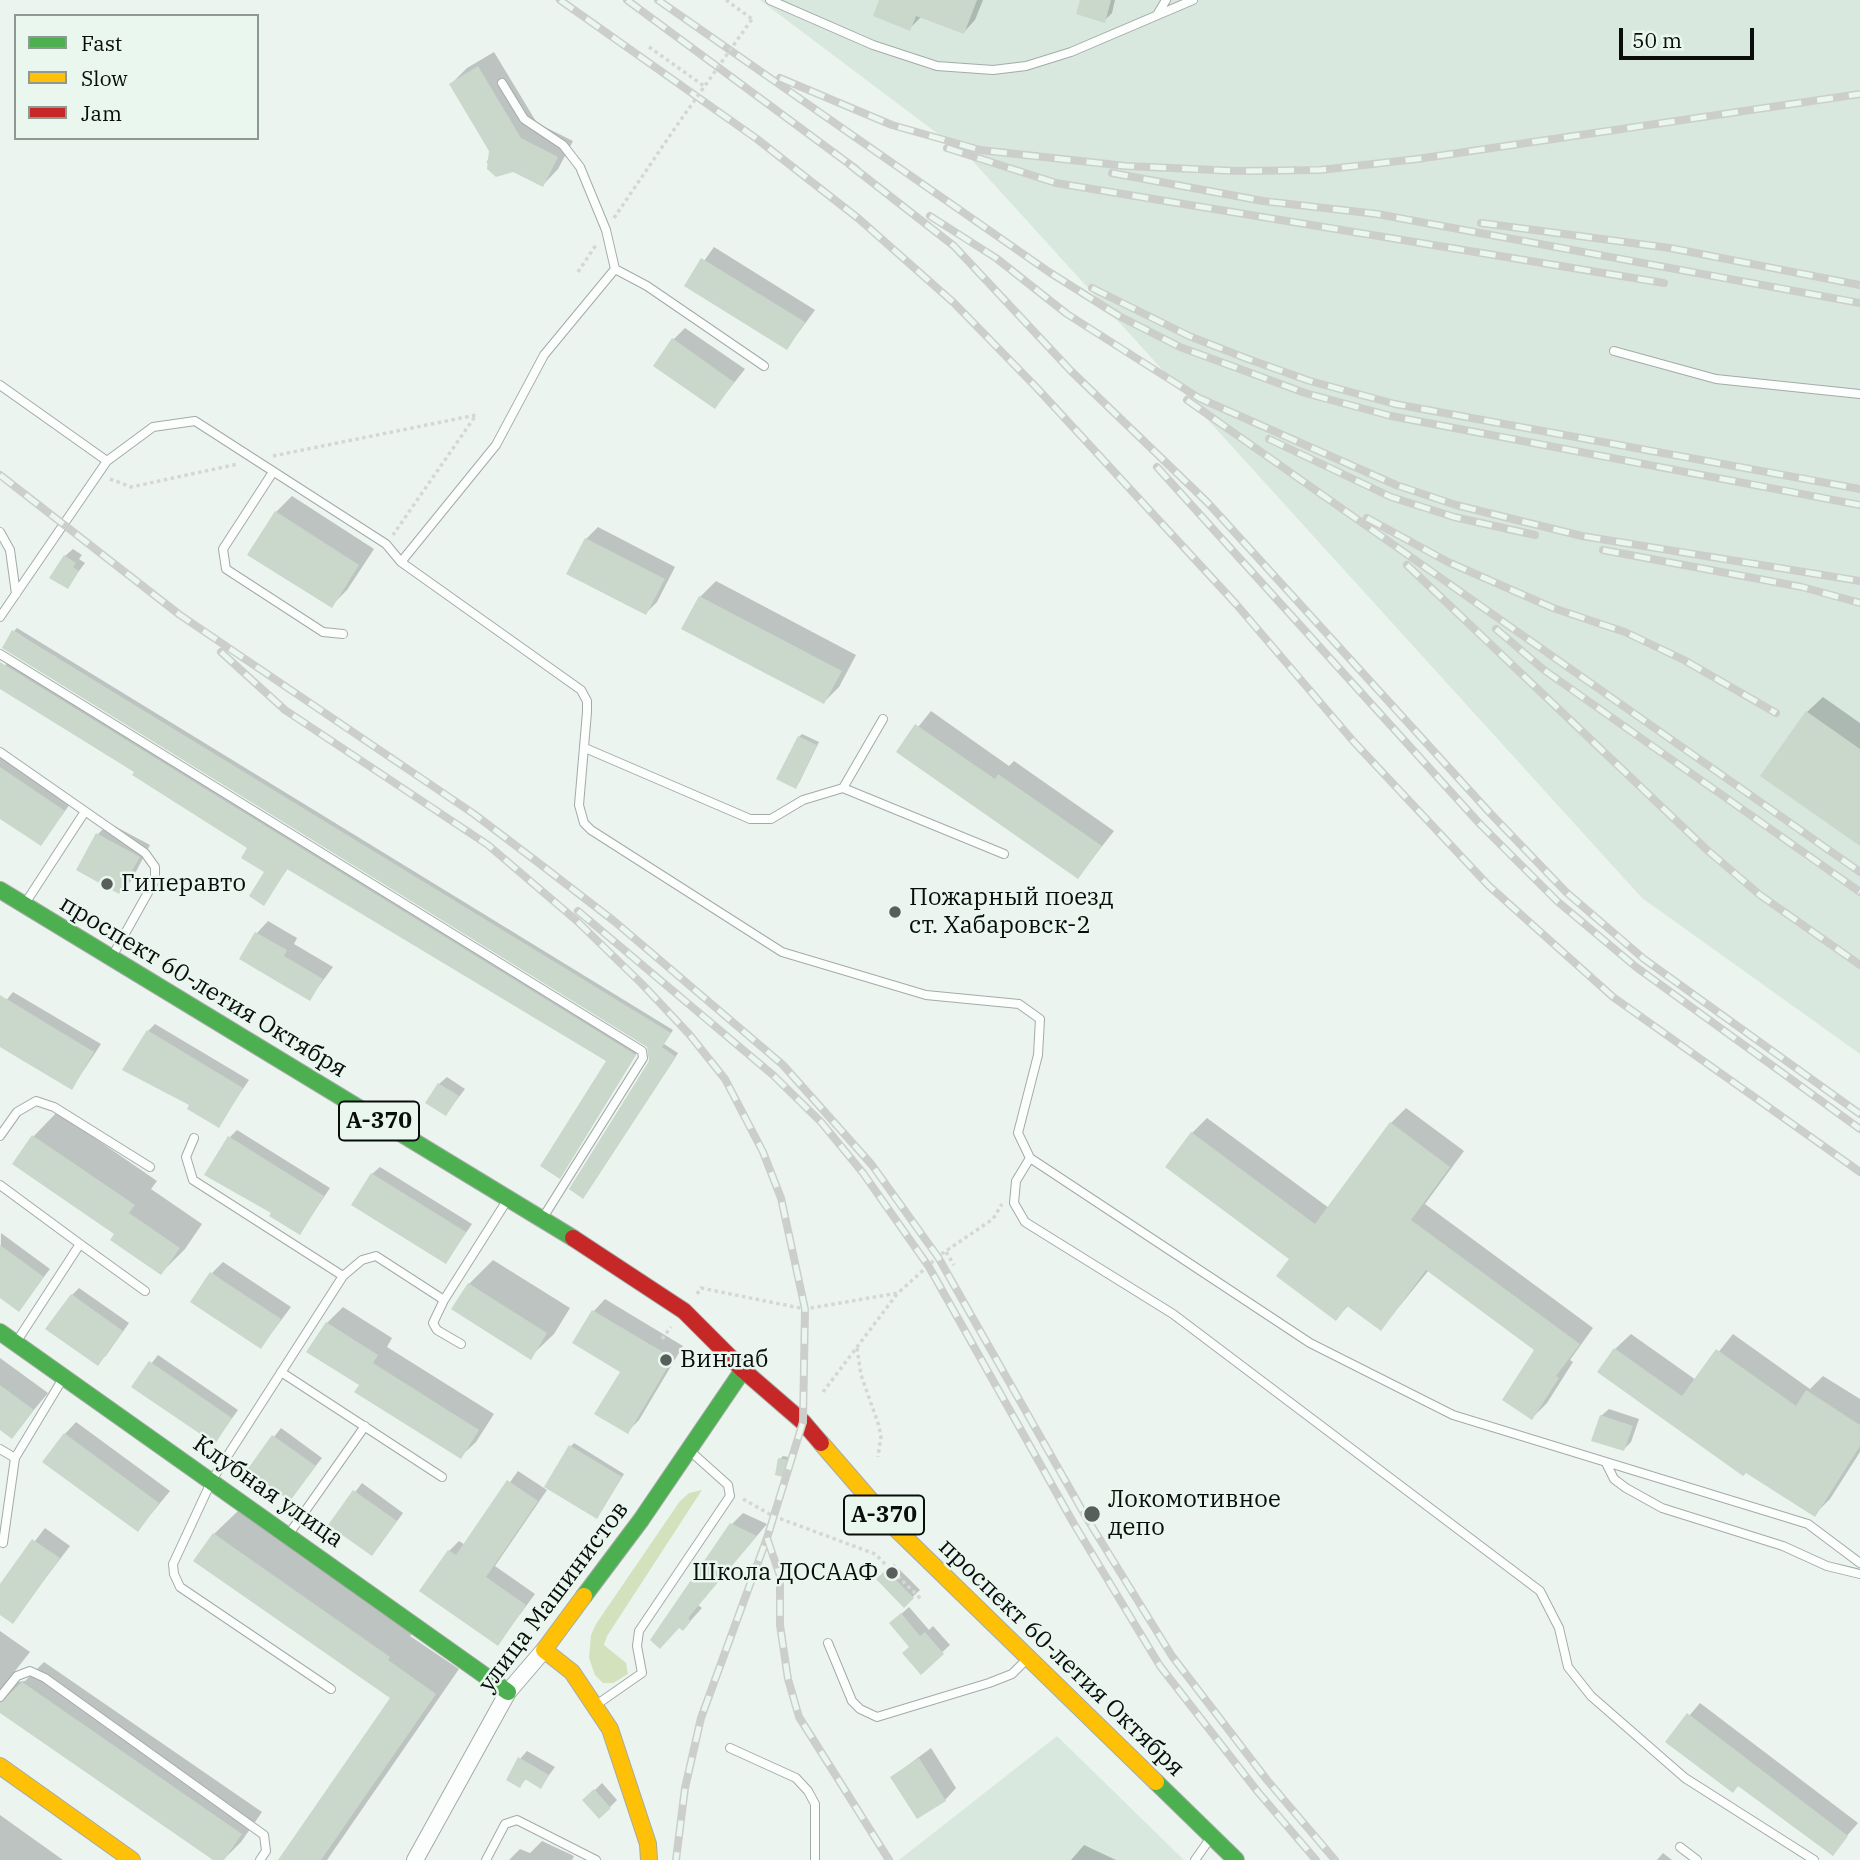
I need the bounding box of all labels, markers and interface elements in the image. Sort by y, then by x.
legend [14,14,259,140]
scale bar [1622,14,1757,58]
text: 50 m [1632,26,1682,54]
text: Fast [81,29,122,57]
text: Slow [81,64,128,92]
text: Jam [81,99,122,127]
place label: Гиперавто [121,870,246,898]
marker: Гиперавто [99,876,115,892]
place label: Пожарный поезд ст. Хабаровск-2 [909,884,1114,940]
street label: проспект 60-летия Октября [54,890,352,1084]
marker: Пожарный поезд ст. Хабаровск-2 [887,904,903,920]
road number: А-370 [339,1102,419,1140]
place label: Винлаб [680,1346,768,1374]
marker: Винлаб [658,1352,674,1368]
street label: Клубная улица [187,1429,349,1555]
place label: Локомотивное депо [1108,1486,1281,1542]
street label: улица Машинистов [473,1496,635,1698]
road number: А-370 [844,1496,924,1534]
marker: Локомотивное депо [1082,1504,1102,1524]
street label: проспект 60-летия Октября [932,1533,1190,1783]
place label: Школа ДОСААФ [692,1559,878,1587]
marker: Школа ДОСААФ [884,1565,900,1581]

